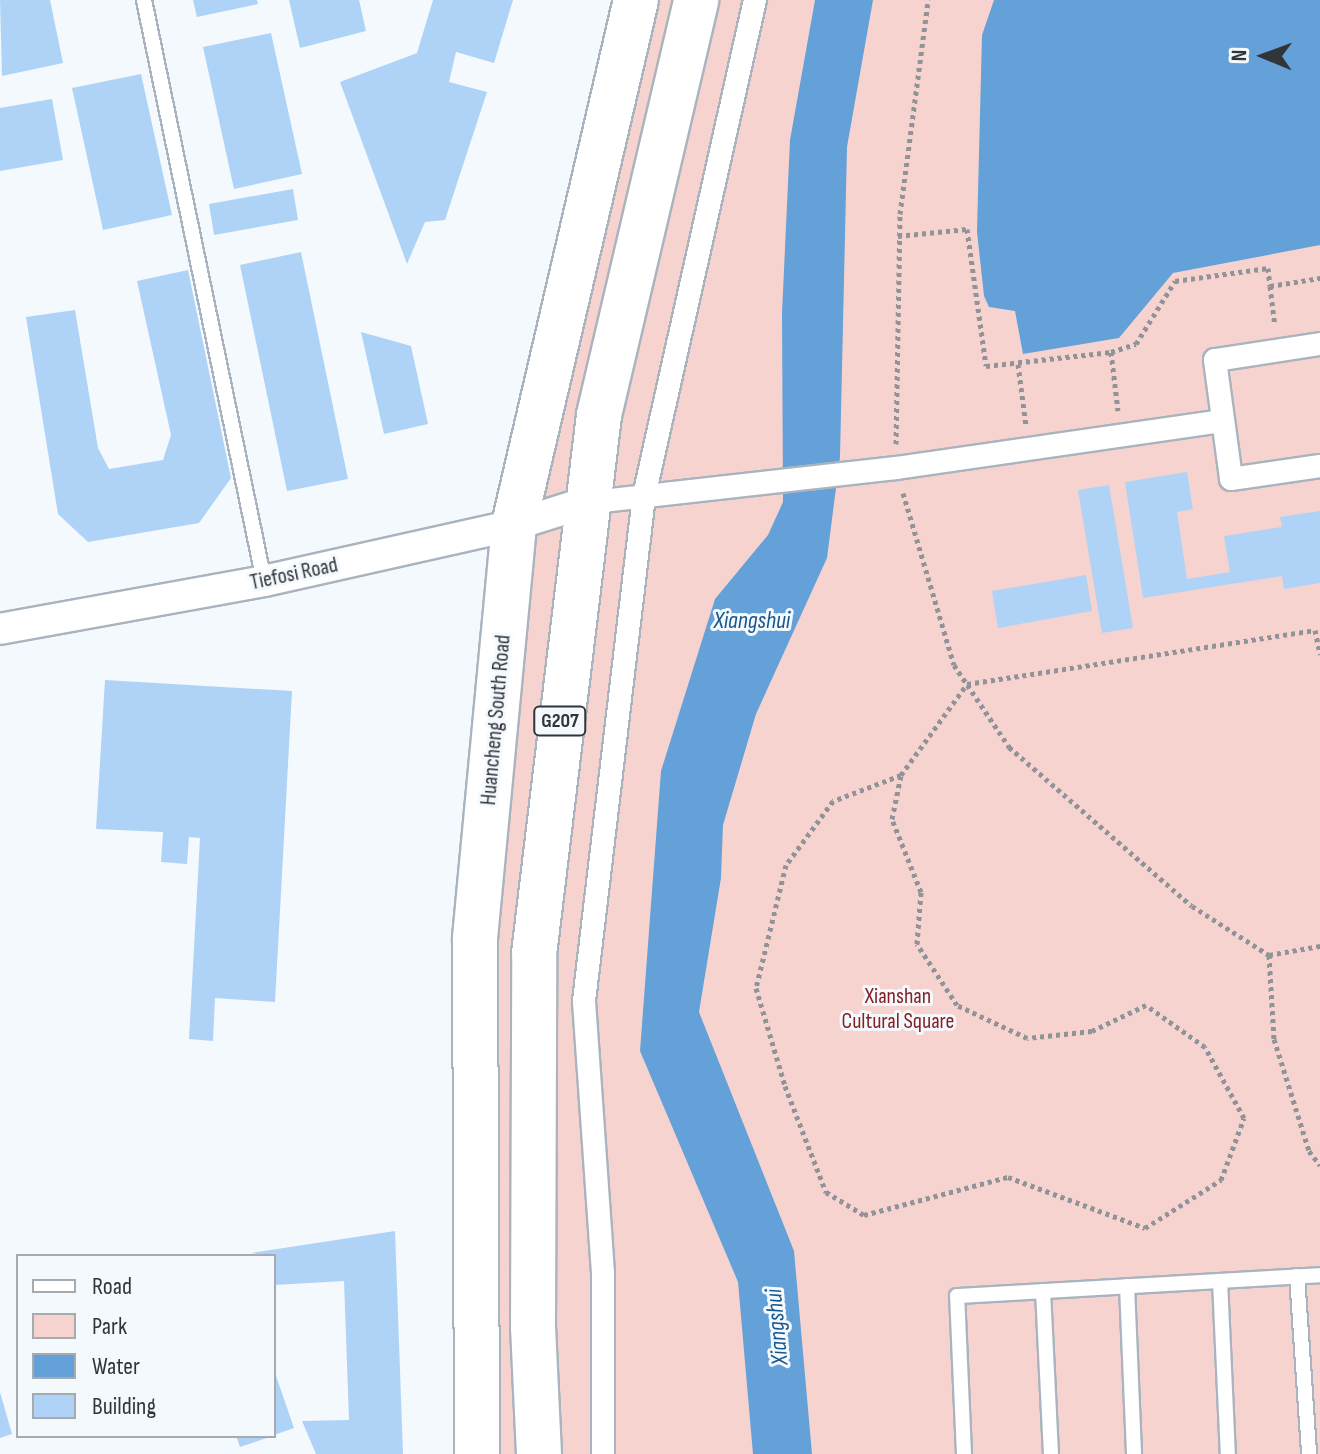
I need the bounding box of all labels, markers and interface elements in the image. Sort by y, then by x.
north arrow [1224,16,1304,96]
text: N [1226,49,1253,62]
street label: Tiefosi Road [248,552,340,596]
water label: Xiangshui [714,607,790,635]
street label: Huancheng South Road [475,634,517,806]
road number: G207 [532,705,588,737]
park label: Xianshan Cultural Square [842,983,954,1034]
legend [16,1254,276,1438]
text: Road [92,1272,132,1301]
water label: Xiangshui [759,1288,795,1366]
text: Park [92,1312,127,1341]
text: Water [92,1352,140,1381]
text: Building [92,1392,156,1421]

